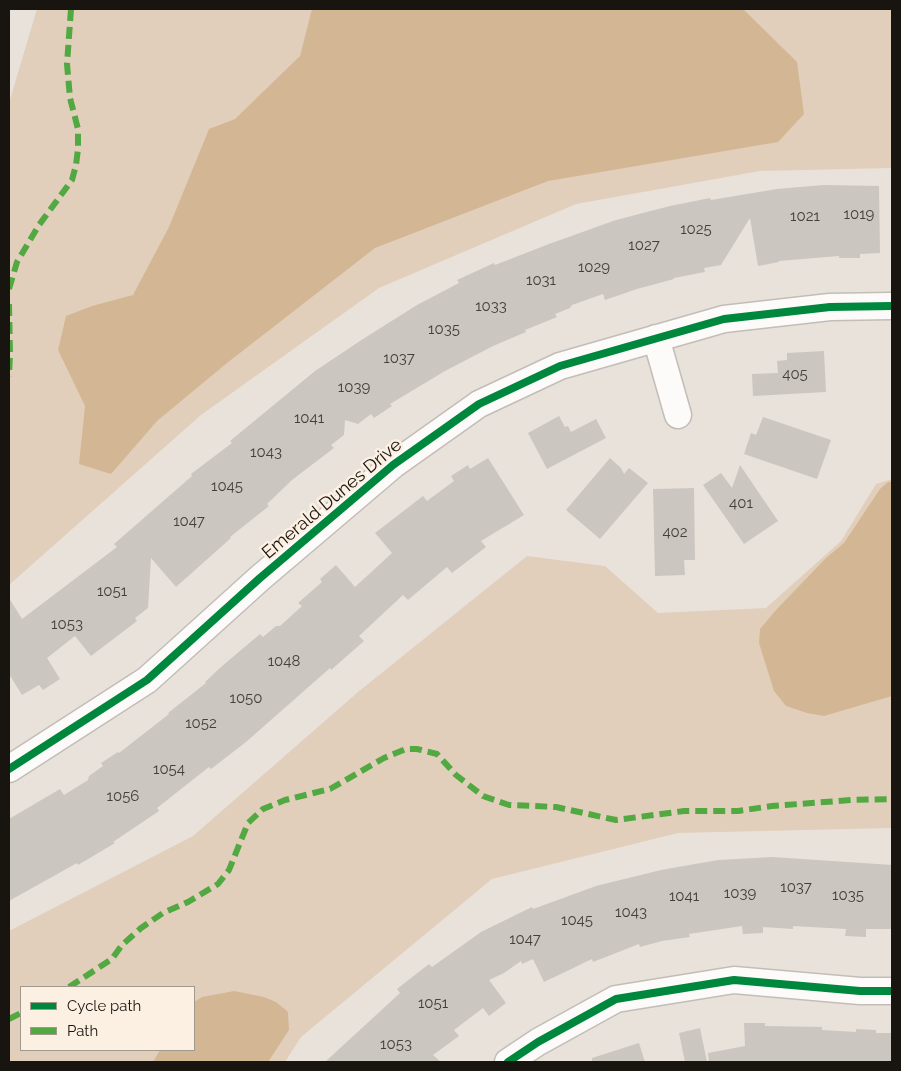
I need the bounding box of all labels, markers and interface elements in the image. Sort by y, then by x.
house number: 1019 [844,205,874,223]
house number: 1021 [790,207,820,225]
house number: 1025 [680,220,712,238]
house number: 1027 [628,236,660,254]
house number: 1029 [578,258,610,276]
house number: 1031 [526,271,556,289]
house number: 1033 [475,297,507,315]
house number: 1035 [428,320,460,338]
house number: 1037 [383,349,415,367]
house number: 405 [782,365,808,383]
house number: 1039 [338,378,370,396]
house number: 1041 [294,409,324,427]
street label: Emerald Dunes Drive [258,434,406,564]
house number: 1043 [250,443,282,461]
house number: 1045 [211,477,243,495]
house number: 401 [729,494,753,512]
house number: 1047 [173,512,205,530]
house number: 402 [662,523,688,541]
house number: 1051 [97,582,127,600]
house number: 1053 [51,615,83,633]
house number: 1048 [268,652,300,670]
house number: 1050 [230,689,262,707]
house number: 1052 [185,714,217,732]
house number: 1054 [153,760,185,778]
house number: 1056 [107,787,139,805]
house number: 1037 [780,878,812,896]
house number: 1039 [724,884,756,902]
house number: 1035 [832,886,864,904]
house number: 1041 [669,887,699,905]
house number: 1043 [615,903,647,921]
house number: 1045 [561,911,593,929]
house number: 1047 [509,930,541,948]
legend [20,986,195,1051]
house number: 1051 [418,994,448,1012]
text: Cycle path [67,997,141,1015]
text: Path [67,1022,98,1040]
house number: 1053 [380,1035,412,1053]

